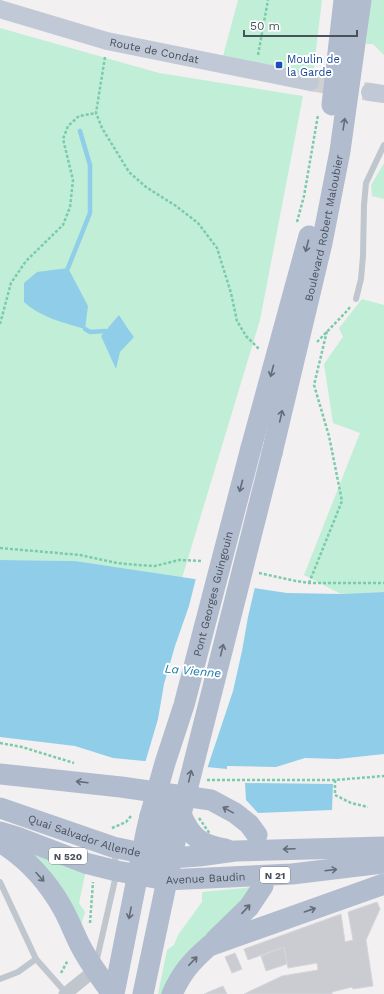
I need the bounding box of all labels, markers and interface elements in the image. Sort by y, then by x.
scale bar [244,12,357,38]
text: 50 m [250,19,280,33]
street label: Route de Condat [108,36,200,66]
place label: Moulin de la Garde [287,53,340,79]
marker: Moulin de la Garde [274,60,284,70]
one-way arrow [340,118,348,131]
street label: Boulevard Robert Maloubier [302,153,346,303]
one-way arrow [302,239,310,252]
one-way arrow [268,365,275,378]
one-way arrow [277,409,285,422]
one-way arrow [237,479,244,492]
street label: Pont Georges Guingouin [191,530,236,658]
one-way arrow [219,644,226,657]
water label: La Vienne [164,662,222,680]
one-way arrow [187,770,195,783]
one-way arrow [76,779,89,786]
one-way arrow [222,805,234,813]
street label: Quai Salvador Allende [26,812,142,860]
one-way arrow [283,845,296,853]
road number: N 520 [49,848,87,864]
one-way arrow [324,866,337,874]
road number: N 21 [260,867,290,883]
street label: Avenue Baudin [166,870,246,887]
one-way arrow [36,872,45,882]
one-way arrow [242,904,251,914]
one-way arrow [304,905,316,913]
one-way arrow [126,906,134,919]
one-way arrow [188,956,197,966]

